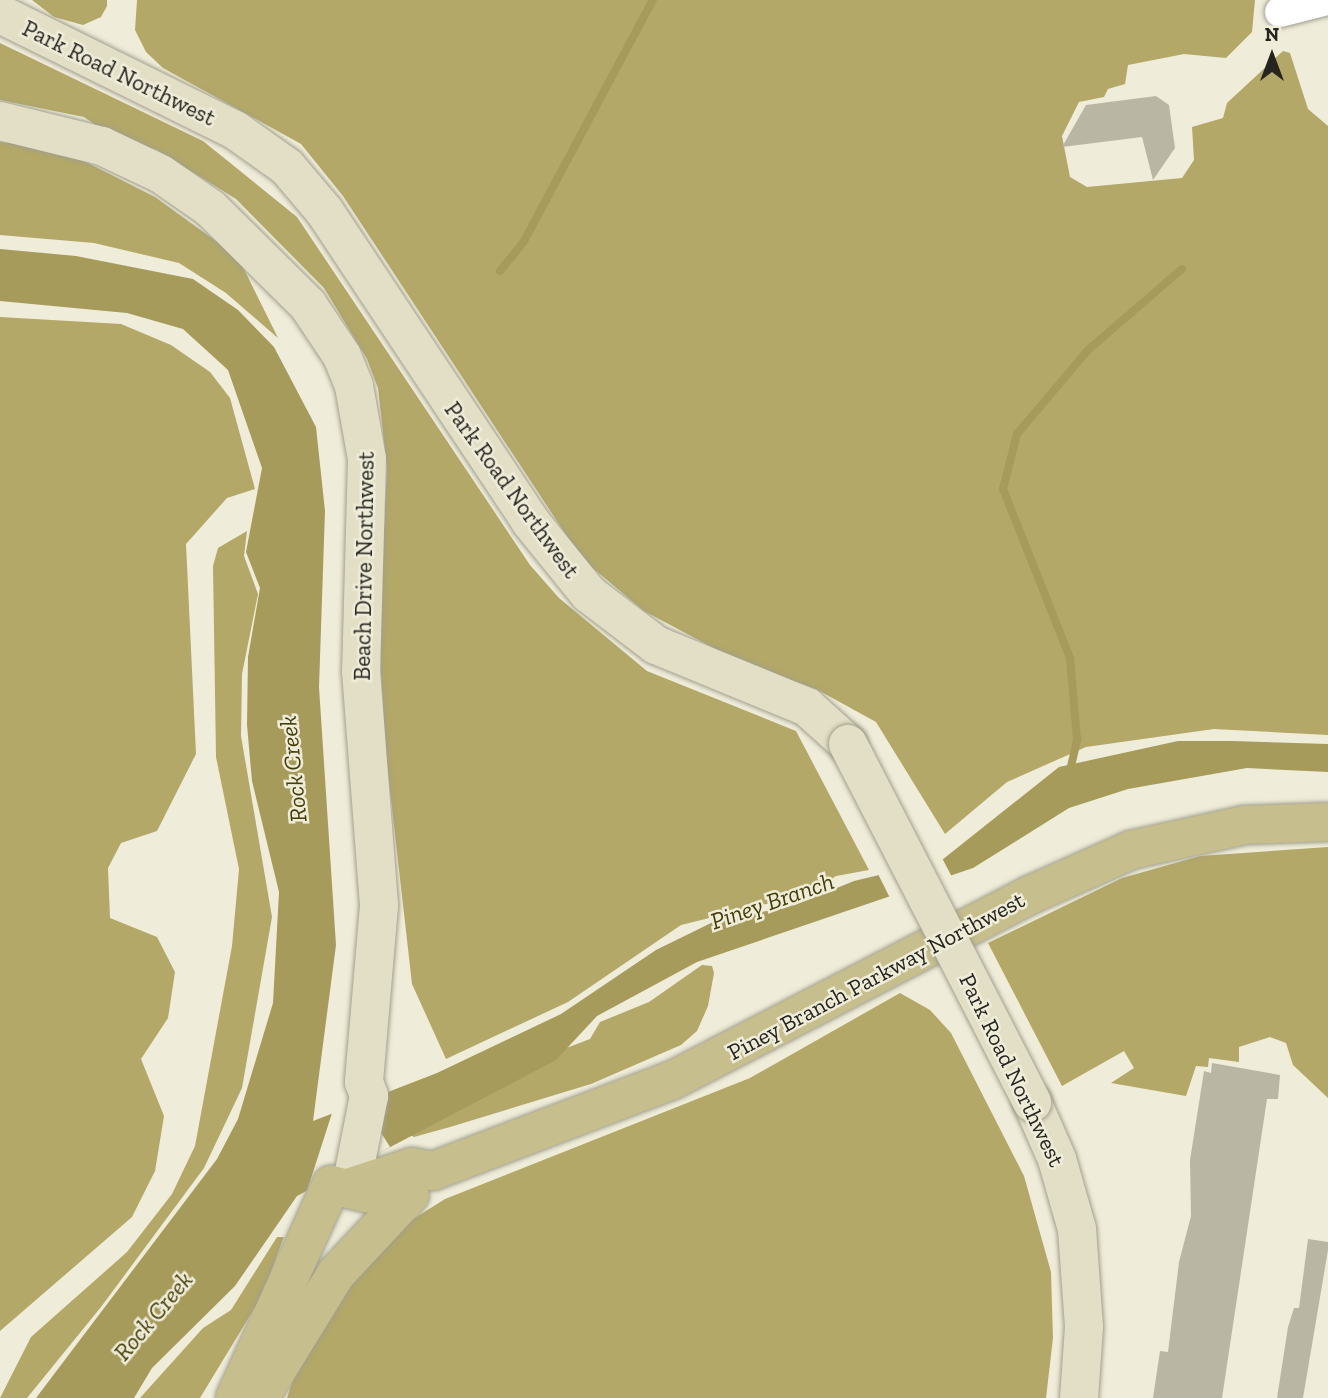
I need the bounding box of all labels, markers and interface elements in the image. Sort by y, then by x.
street label: Park Road Northwest [18,14,220,132]
north arrow [1237,21,1307,91]
text: N [1265,23,1279,46]
street label: Park Road Northwest [439,396,585,584]
street label: Beach Drive Northwest [348,451,380,681]
water label: Rock Creek [273,714,313,824]
water label: Piney Branch [707,866,837,936]
street label: Piney Branch Parkway Northwest [722,886,1030,1066]
street label: Park Road Northwest [953,969,1071,1171]
water label: Rock Creek [108,1266,198,1366]

